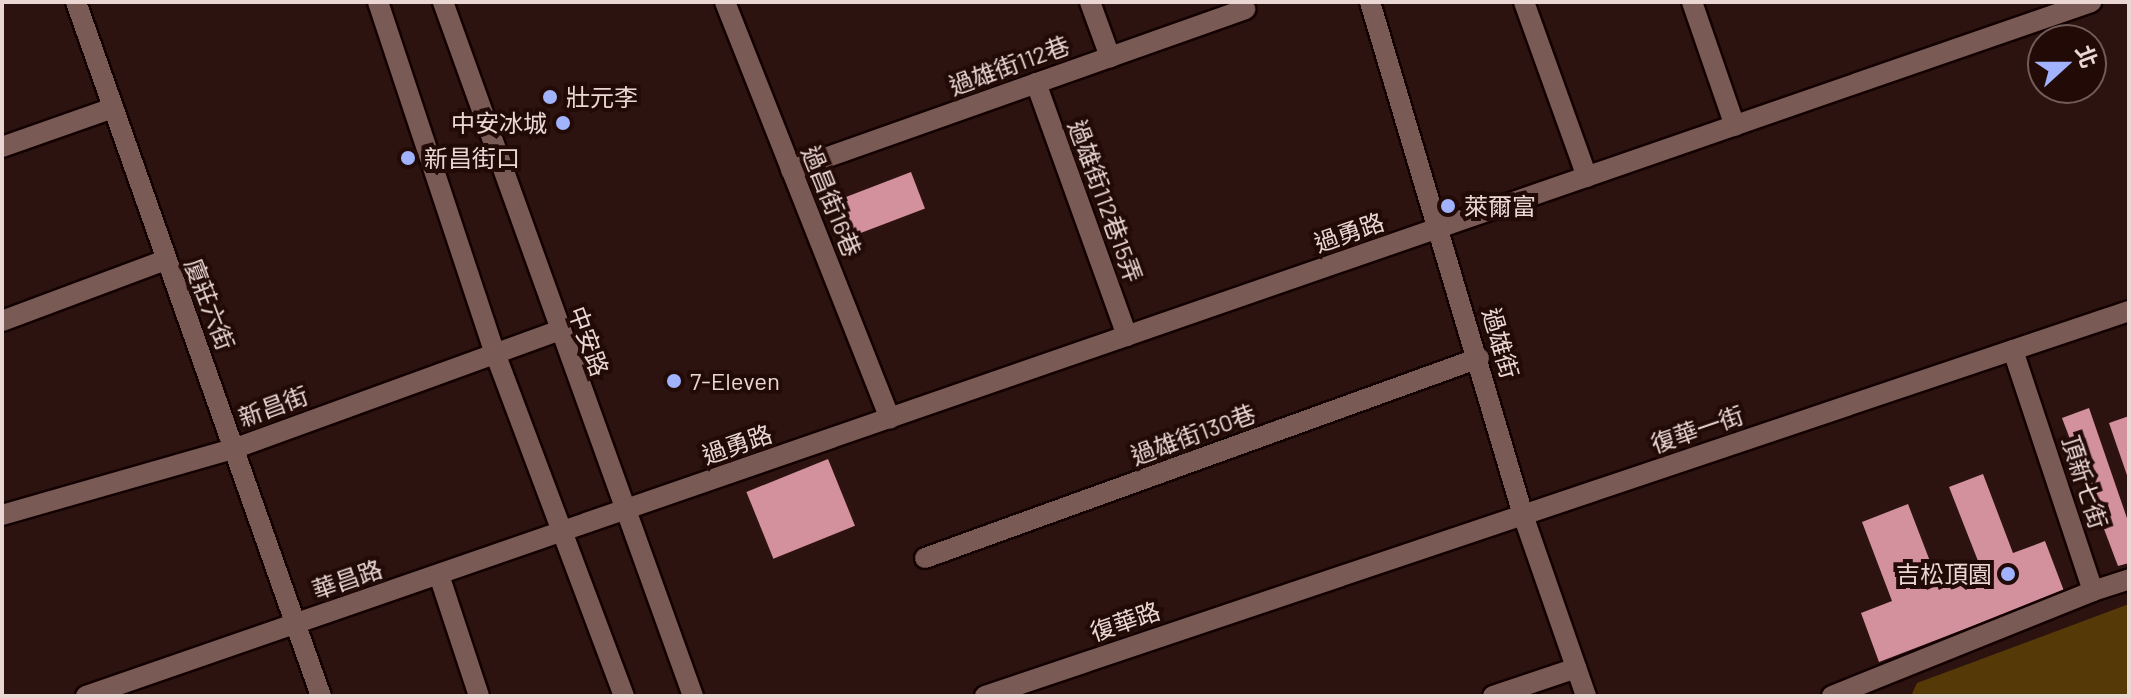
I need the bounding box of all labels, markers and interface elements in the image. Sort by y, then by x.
north arrow [2027,24,2107,104]
street label: 過雄街112巷 [945,30,1073,100]
text: 北 [2071,41,2104,71]
place label: 壯元李 [566,83,638,111]
marker: 壯元李 [541,88,559,106]
place label: 中安冰城 [451,109,547,137]
marker: 中安冰城 [554,114,572,132]
street label: 過雄街112巷15弄 [1063,116,1149,286]
street label: 過昌街16巷 [797,141,867,261]
place label: 新昌街口 [424,144,520,172]
marker: 新昌街口 [399,149,417,167]
place label: 萊爾富 [1464,192,1536,220]
marker: 萊爾富 [1439,197,1457,215]
street label: 過勇路 [1310,207,1388,257]
street label: 廈莊六街 [179,254,241,354]
street label: 中安路 [563,302,615,380]
street label: 過雄街 [1477,304,1525,382]
place label: 7-Eleven [690,367,780,395]
marker: 7-Eleven [665,372,683,390]
street label: 新昌街 [234,380,312,432]
street label: 過雄街130巷 [1127,398,1259,470]
street label: 復華一街 [1647,400,1747,458]
street label: 過勇路 [698,419,776,469]
street label: 頂新七街 [2056,432,2114,532]
street label: 華昌路 [308,554,386,604]
place label: 吉松頂園 [1896,560,1992,588]
marker: 吉松頂園 [1999,565,2017,583]
street label: 復華路 [1086,596,1164,646]

